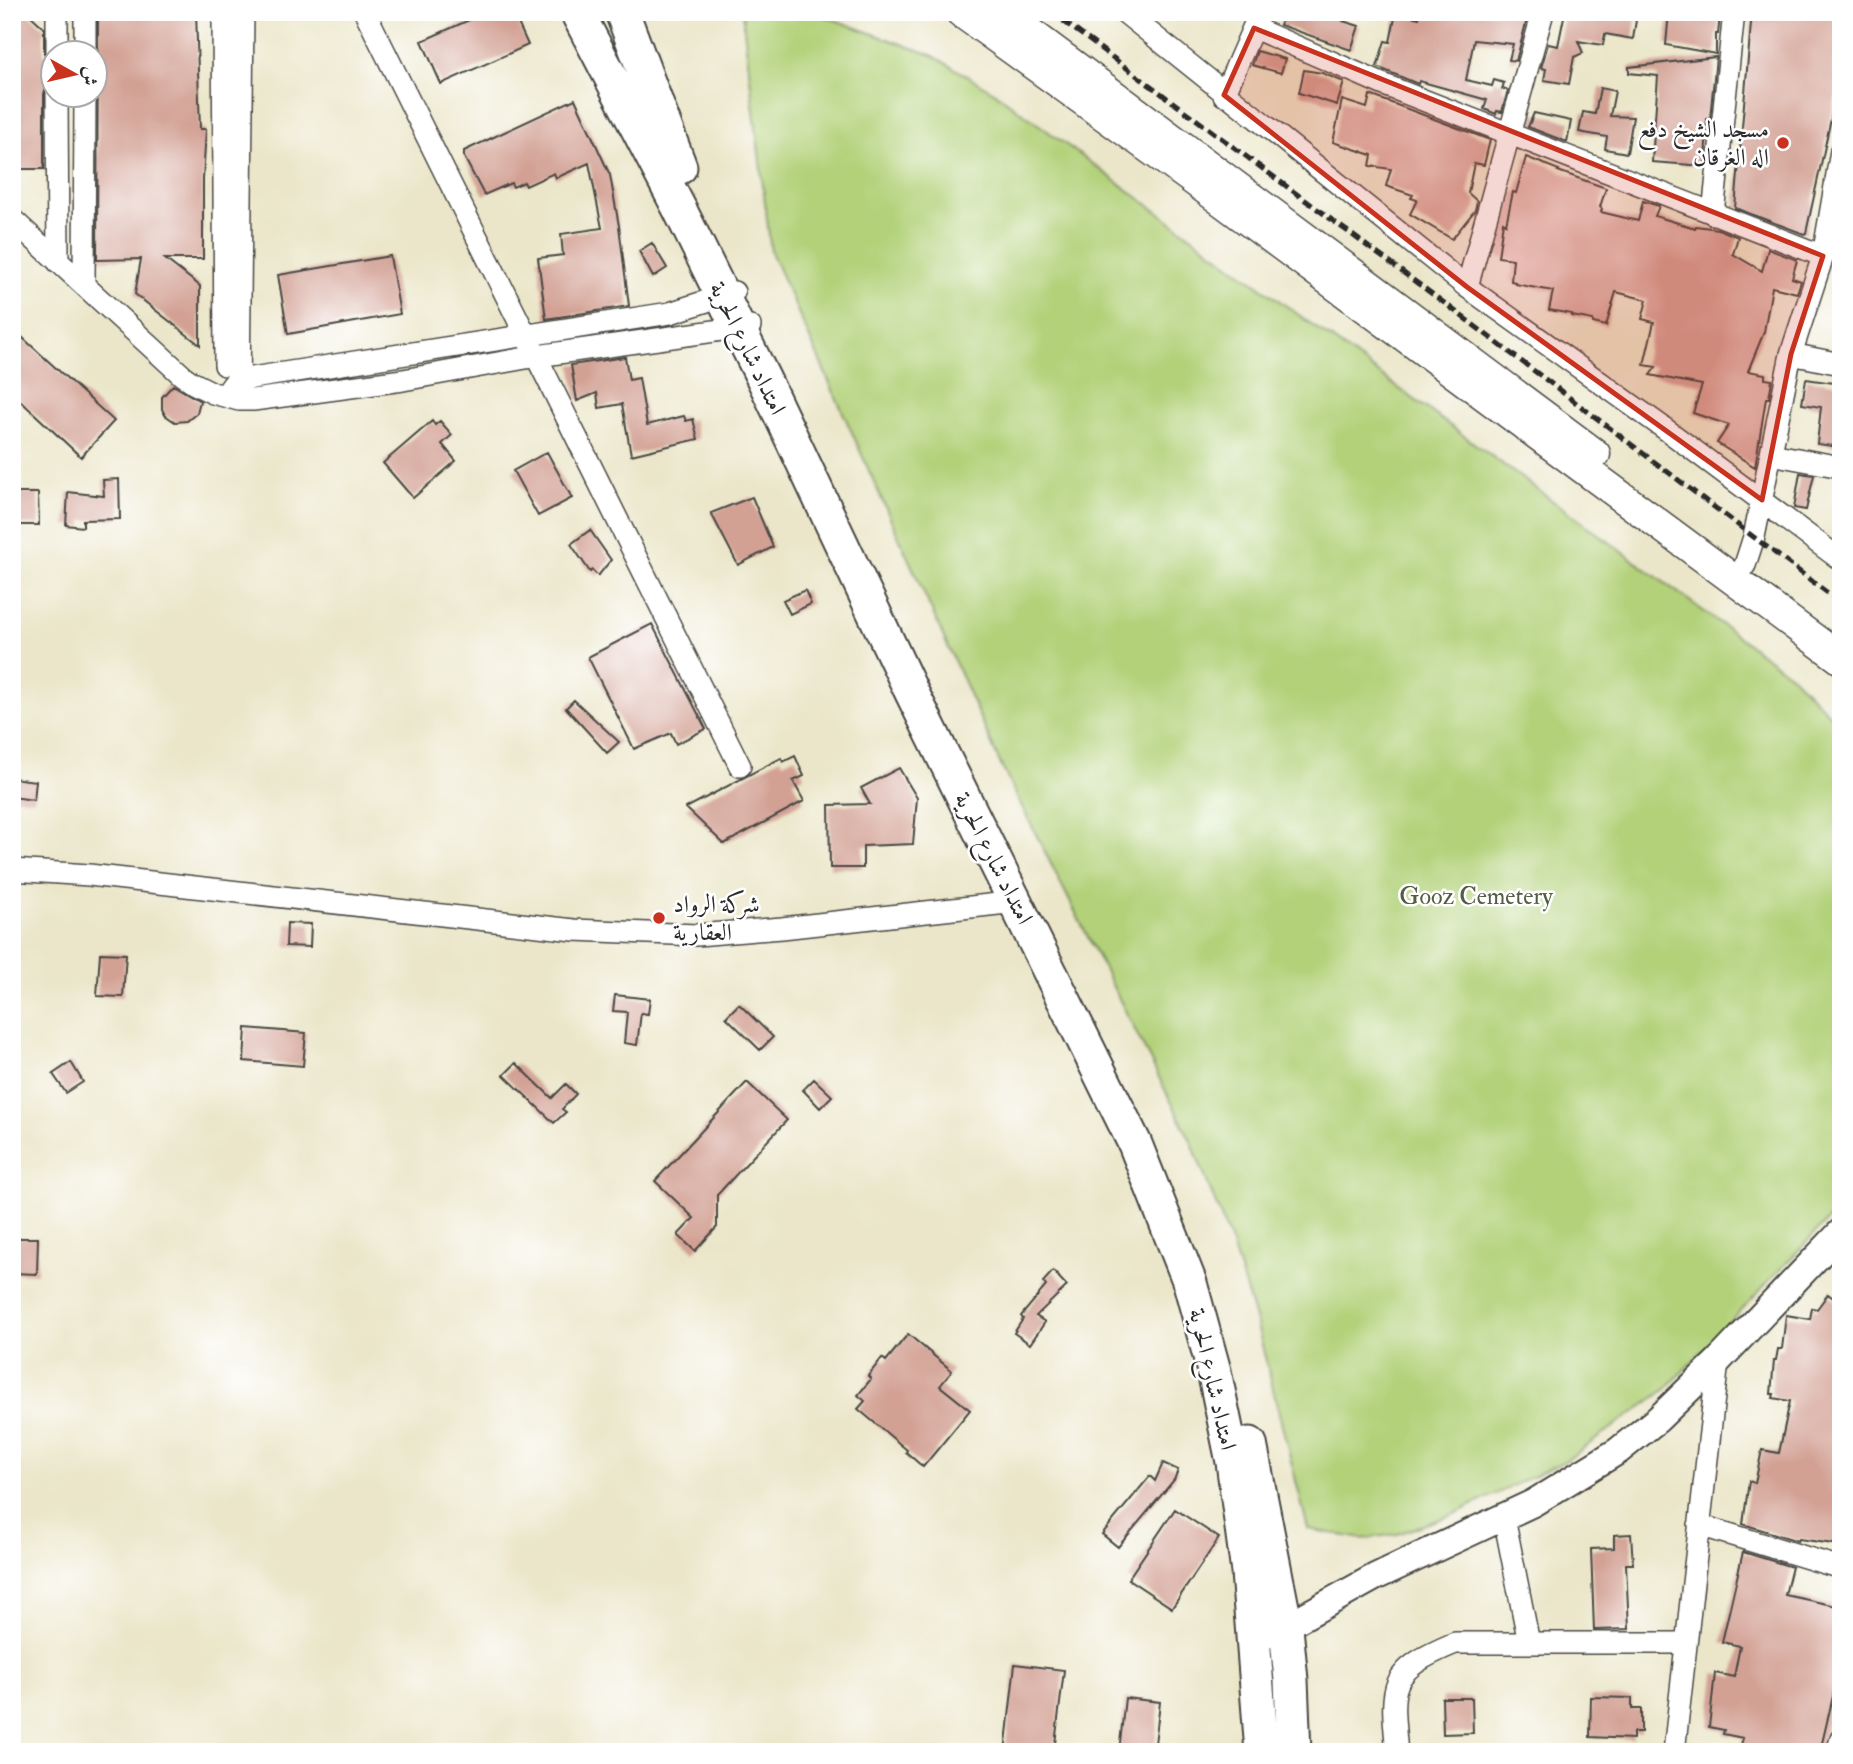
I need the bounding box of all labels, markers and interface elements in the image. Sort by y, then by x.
north arrow [38,38,108,108]
text: ش [77,65,103,87]
place label: مسجد الشيخ دفع اله الغرقان [1638,114,1769,173]
marker: مسجد الشيخ دفع اله الغرقان [1775,135,1791,151]
street label: امتداد شارع الحرية [698,276,793,422]
street label: امتداد شارع الحرية [943,787,1040,932]
park label: Gooz Cemetery [1399,881,1553,912]
place label: شركة الرواد العقارية [673,889,760,948]
marker: شركة الرواد العقارية [651,910,667,926]
street label: امتداد شارع الحرية [1177,1305,1244,1454]

